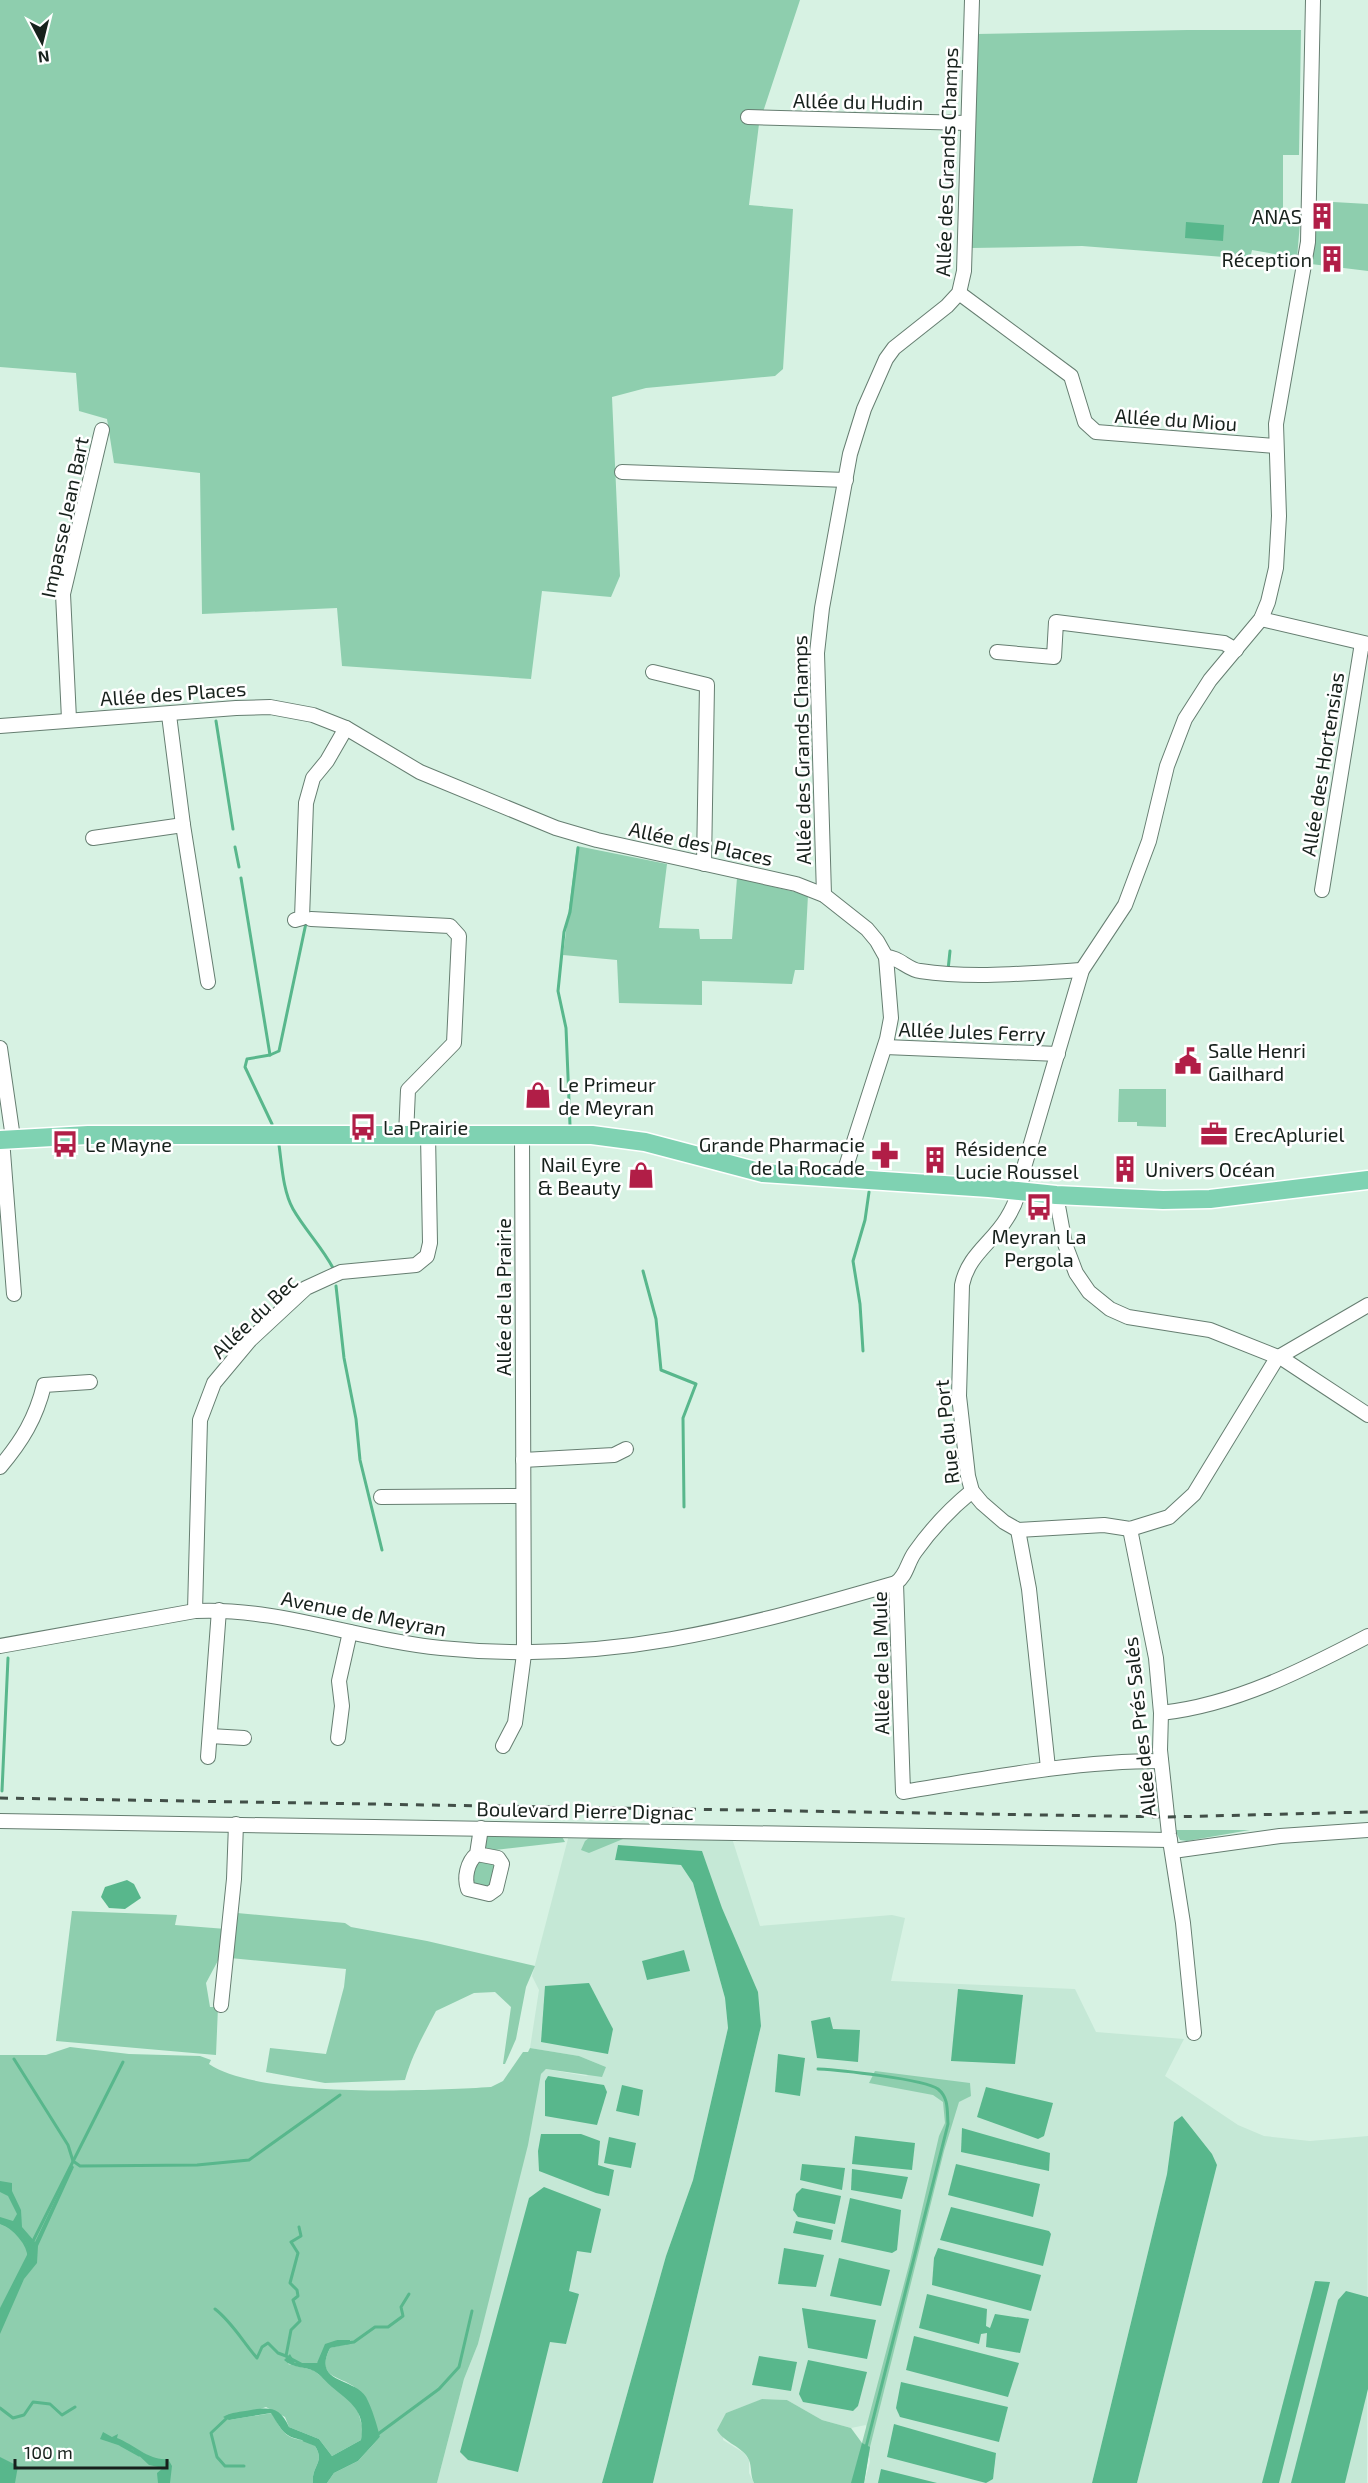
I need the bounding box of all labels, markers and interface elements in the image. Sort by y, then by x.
north arrow [12,12,72,72]
text: N [37,47,51,68]
street label: Allée des Grands Champs [930,47,962,277]
street label: Allée du Hudin [793,88,923,114]
building icon: ANAS [1307,201,1337,231]
place label: ANAS [1252,204,1302,228]
building icon: Réception [1317,244,1347,274]
place label: Réception [1222,247,1312,271]
street label: Allée du Miou [1114,403,1238,435]
street label: Impasse Jean Bart [35,434,93,600]
street label: Allée des Grands Champs [787,635,815,865]
street label: Allée des Hortensias [1296,670,1348,858]
street label: Allée des Places [99,676,247,710]
street label: Allée des Places [627,816,775,870]
street label: Allée Jules Ferry [898,1016,1046,1046]
place label: Salle Henri Gailhard [1208,1038,1306,1085]
public building icon: Salle Henri Gailhard [1173,1046,1203,1076]
place label: Le Primeur de Meyran [558,1072,656,1119]
shop icon: Le Primeur de Meyran [523,1080,553,1110]
bus stop icon: La Prairie [348,1112,378,1142]
place label: La Prairie [383,1115,468,1139]
office icon: ErecApluriel [1199,1119,1229,1149]
place label: ErecApluriel [1234,1122,1345,1146]
bus stop icon: Le Mayne [50,1129,80,1159]
place label: Le Mayne [85,1132,172,1156]
place label: Grande Pharmacie de la Rocade [699,1132,865,1179]
place label: Résidence Lucie Roussel [955,1136,1079,1183]
pharmacy icon: Grande Pharmacie de la Rocade [870,1140,900,1170]
building icon: Résidence Lucie Roussel [920,1145,950,1175]
place label: Nail Eyre & Beauty [537,1152,621,1199]
building icon: Univers Océan [1110,1154,1140,1184]
place label: Univers Océan [1145,1157,1275,1181]
shop icon: Nail Eyre & Beauty [626,1160,656,1190]
bus stop icon: Meyran La Pergola [1024,1192,1054,1222]
street label: Allée de la Prairie [491,1218,515,1376]
place label: Meyran La Pergola [991,1224,1087,1271]
street label: Allée du Bec [206,1269,302,1363]
street label: Rue du Port [929,1378,963,1485]
street label: Avenue de Meyran [279,1585,449,1641]
street label: Allée de la Mule [867,1591,893,1735]
street label: Allée des Prés Salés [1118,1636,1160,1818]
street label: Boulevard Pierre Dignac [476,1796,694,1824]
scale bar [15,2432,166,2470]
text: 100 m [24,2441,73,2463]

